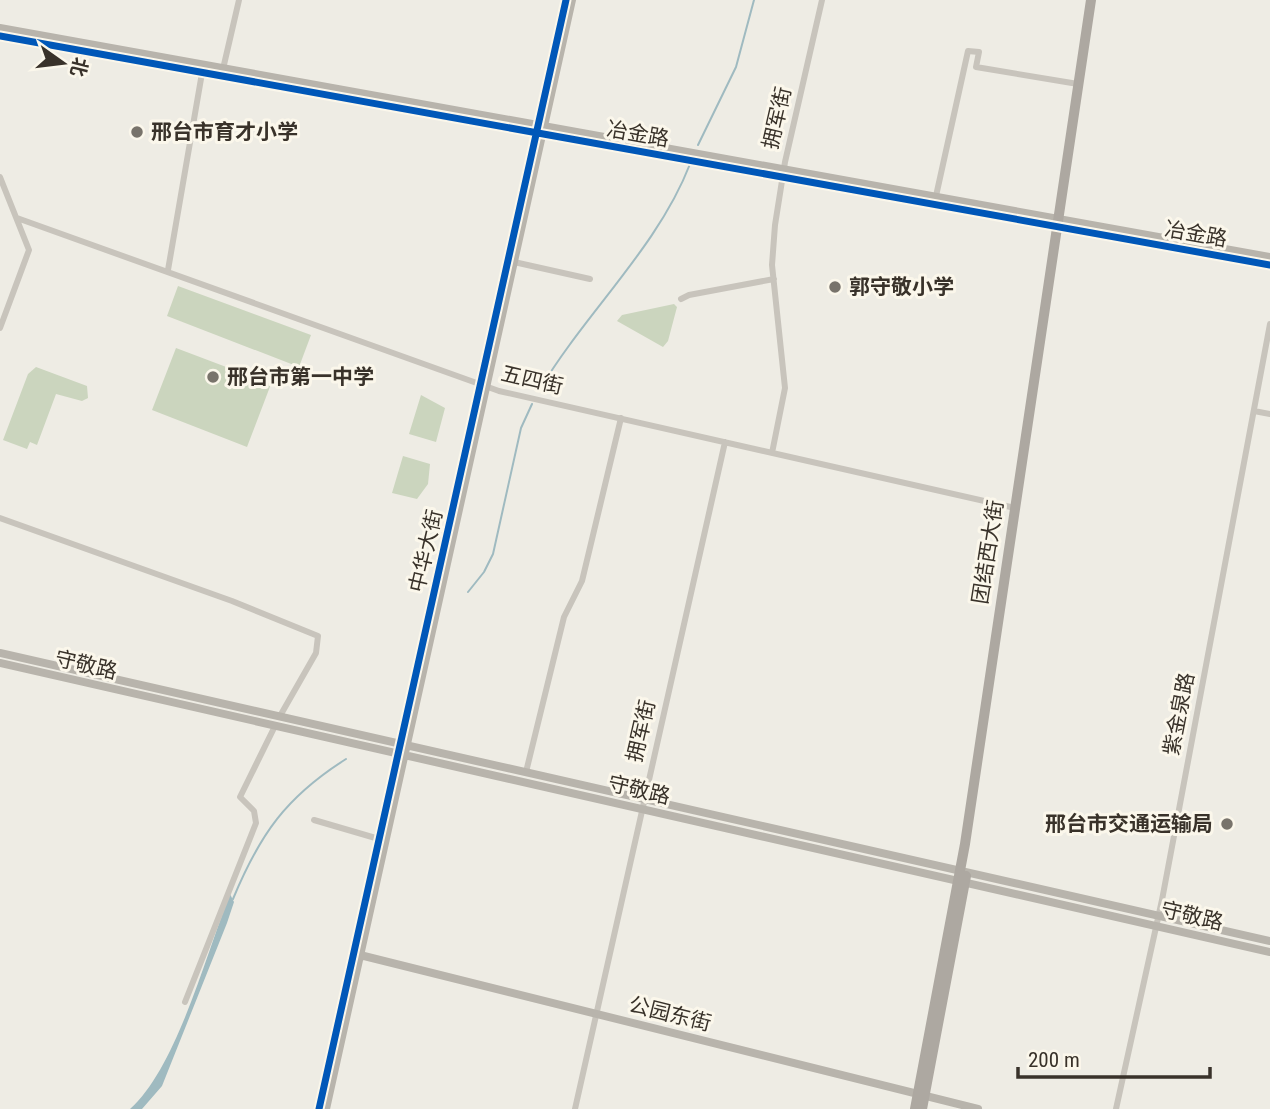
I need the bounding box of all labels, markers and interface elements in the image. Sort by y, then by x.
north arrow [28,28,98,98]
text: 北 [66,55,92,79]
street label: 拥军街 [758,85,796,151]
street label: 冶金路 [605,117,671,151]
place label: 邢台市育才小学 [151,120,298,144]
marker: 邢台市育才小学 [129,124,145,140]
street label: 冶金路 [1163,217,1229,251]
place label: 郭守敬小学 [849,275,954,299]
marker: 郭守敬小学 [827,279,843,295]
street label: 五四街 [499,361,565,399]
place label: 邢台市第一中学 [227,365,374,389]
marker: 邢台市第一中学 [205,369,221,385]
street label: 团结西大街 [968,498,1008,606]
street label: 中华大街 [405,507,447,595]
street label: 守敬路 [53,646,119,684]
street label: 紫金泉路 [1159,670,1199,758]
street label: 拥军街 [622,698,660,764]
street label: 守敬路 [606,771,672,809]
place label: 邢台市交通运输局 [1045,812,1213,836]
marker: 邢台市交通运输局 [1219,816,1235,832]
street label: 守敬路 [1159,897,1225,935]
street label: 公园东街 [626,992,714,1036]
scale bar [1018,1036,1210,1080]
text: 200 m [1028,1048,1080,1072]

